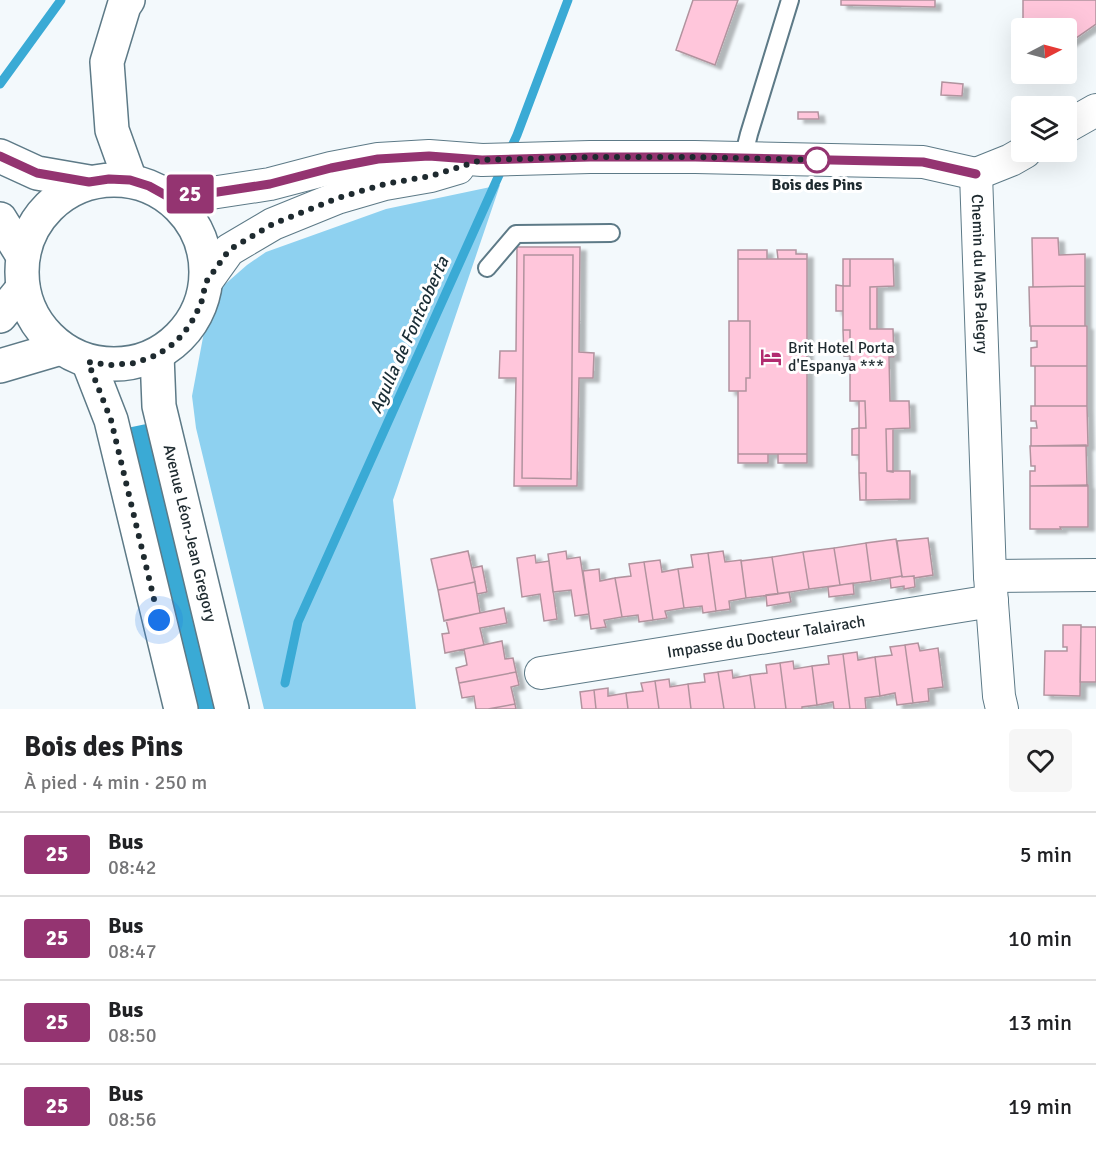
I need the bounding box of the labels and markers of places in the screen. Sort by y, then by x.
marker: Bois des Pins [804,147,830,173]
place label: Bois des Pins [772,175,862,195]
place label: Brit Hotel Porta d'Espanya *** [788,338,895,376]
hotel icon: Brit Hotel Porta d'Espanya *** [759,345,783,369]

